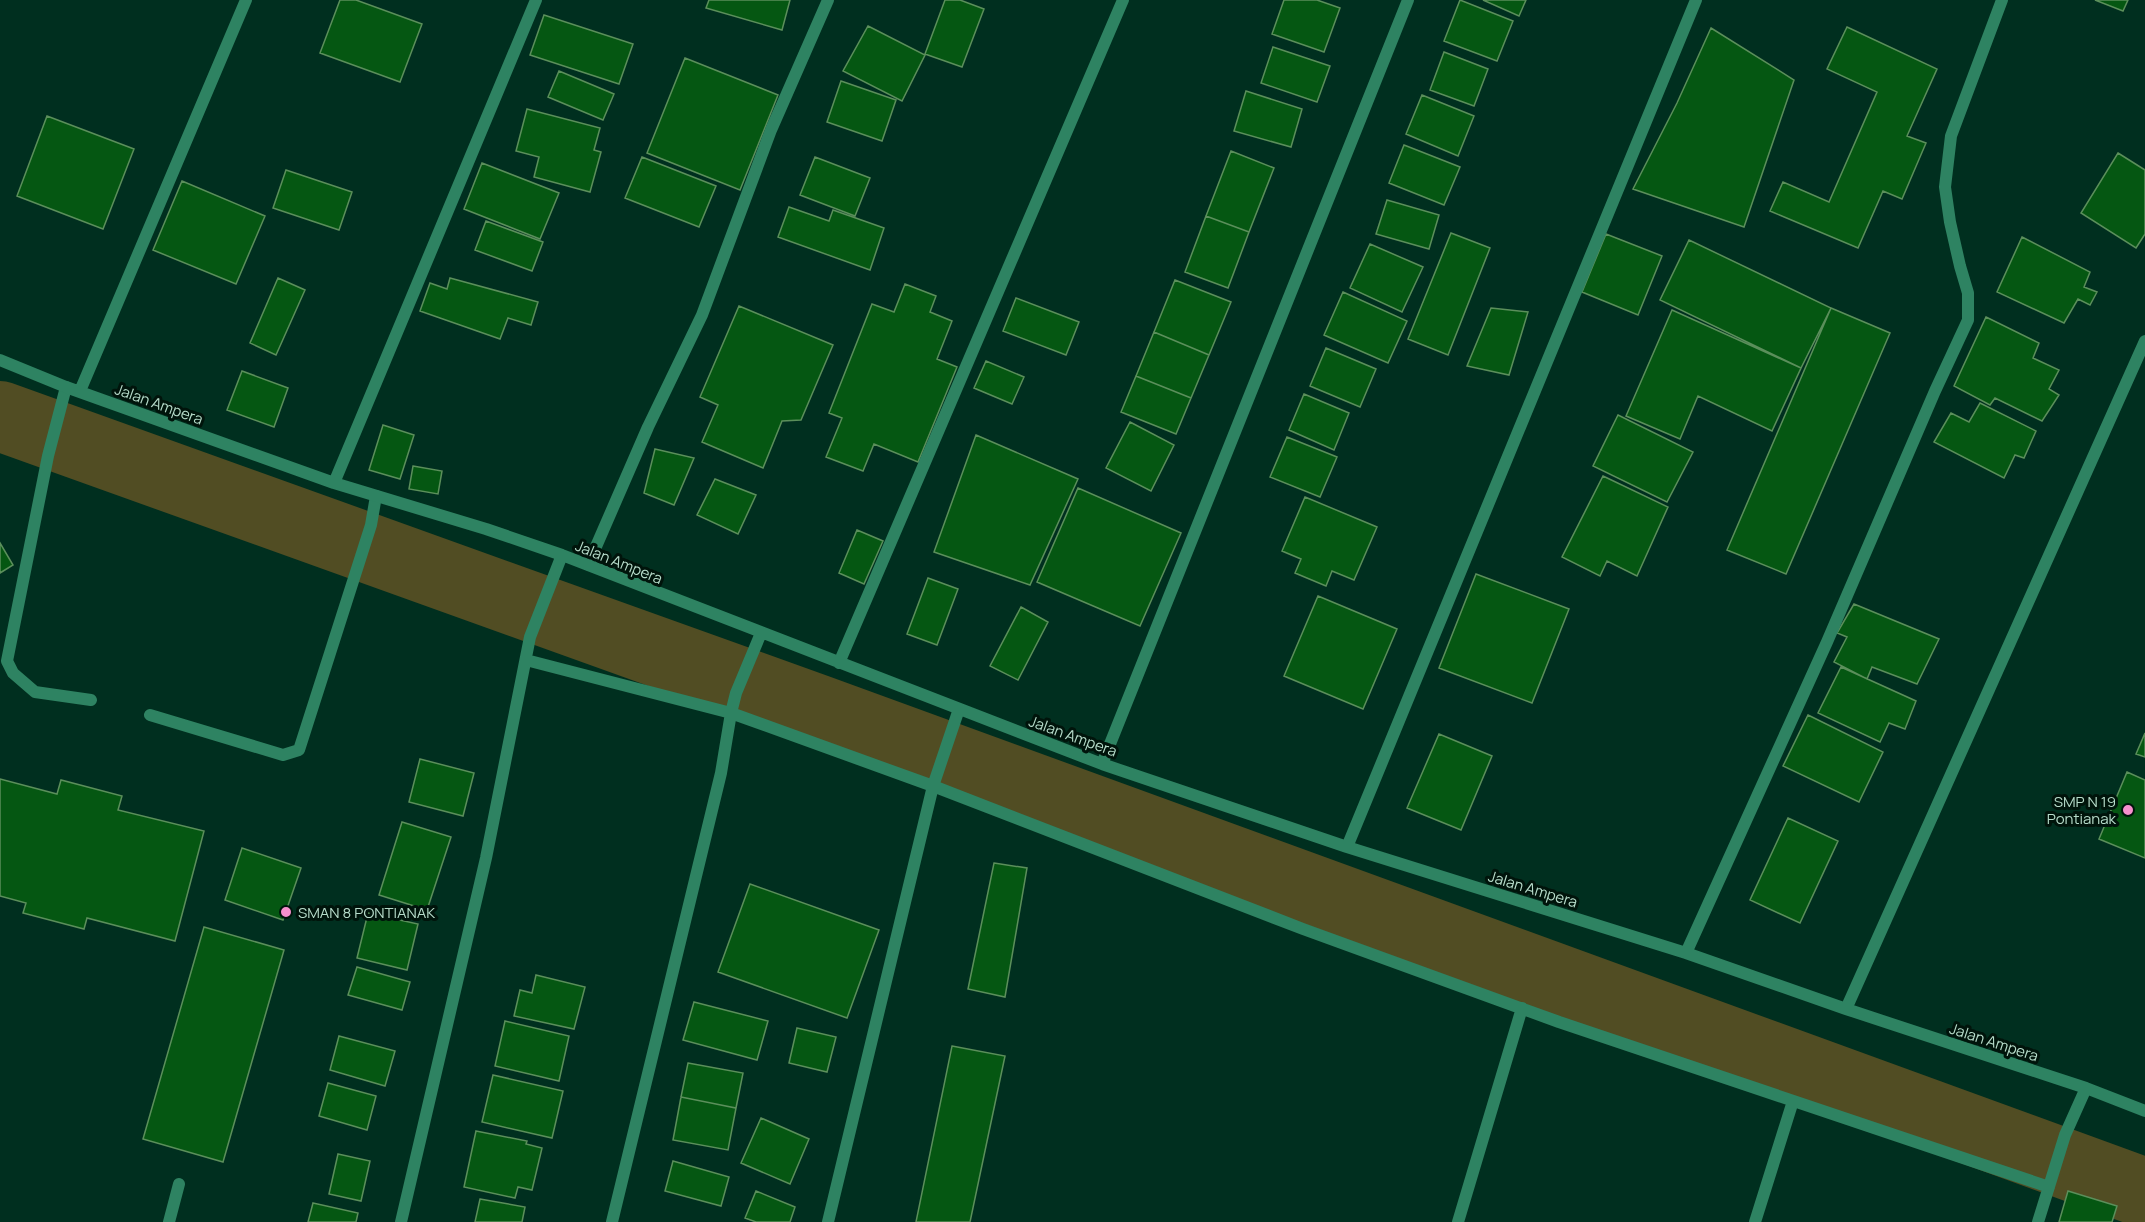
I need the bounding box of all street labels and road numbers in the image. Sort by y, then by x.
street label: Jalan Ampera [112,378,206,430]
street label: Jalan Ampera [572,535,666,589]
street label: Jalan Ampera [1026,710,1120,762]
street label: Jalan Ampera [1486,865,1580,913]
street label: Jalan Ampera [1947,1018,2041,1066]

